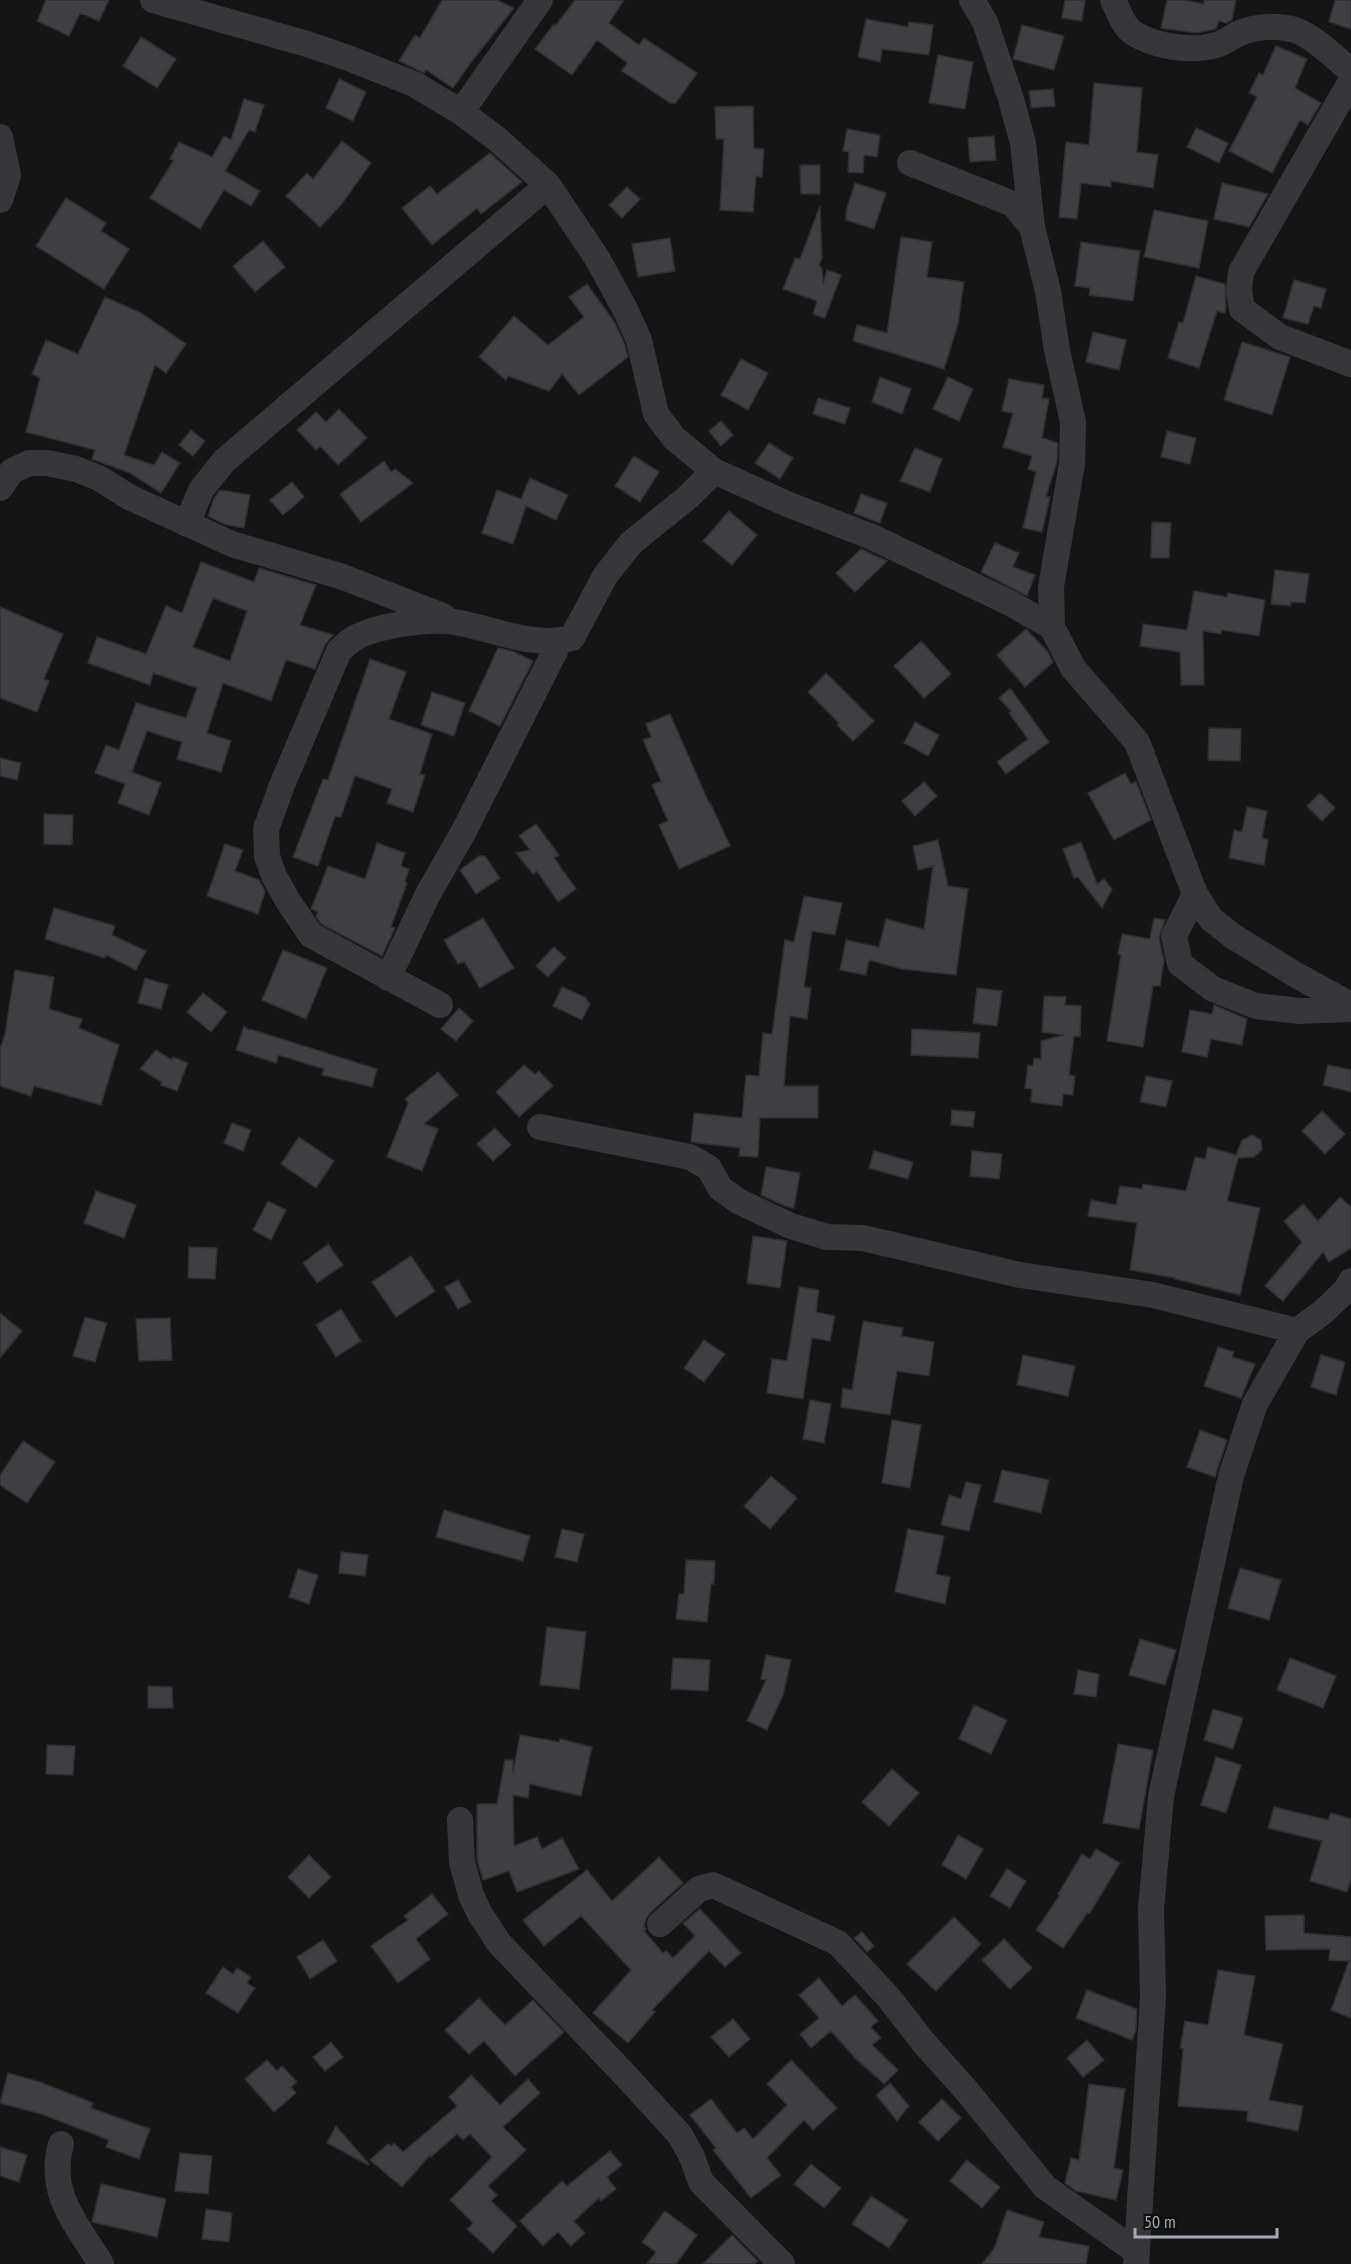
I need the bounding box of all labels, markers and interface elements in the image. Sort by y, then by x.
scale bar [1135,2201,1278,2239]
text: 50 m [1144,2210,1176,2233]

